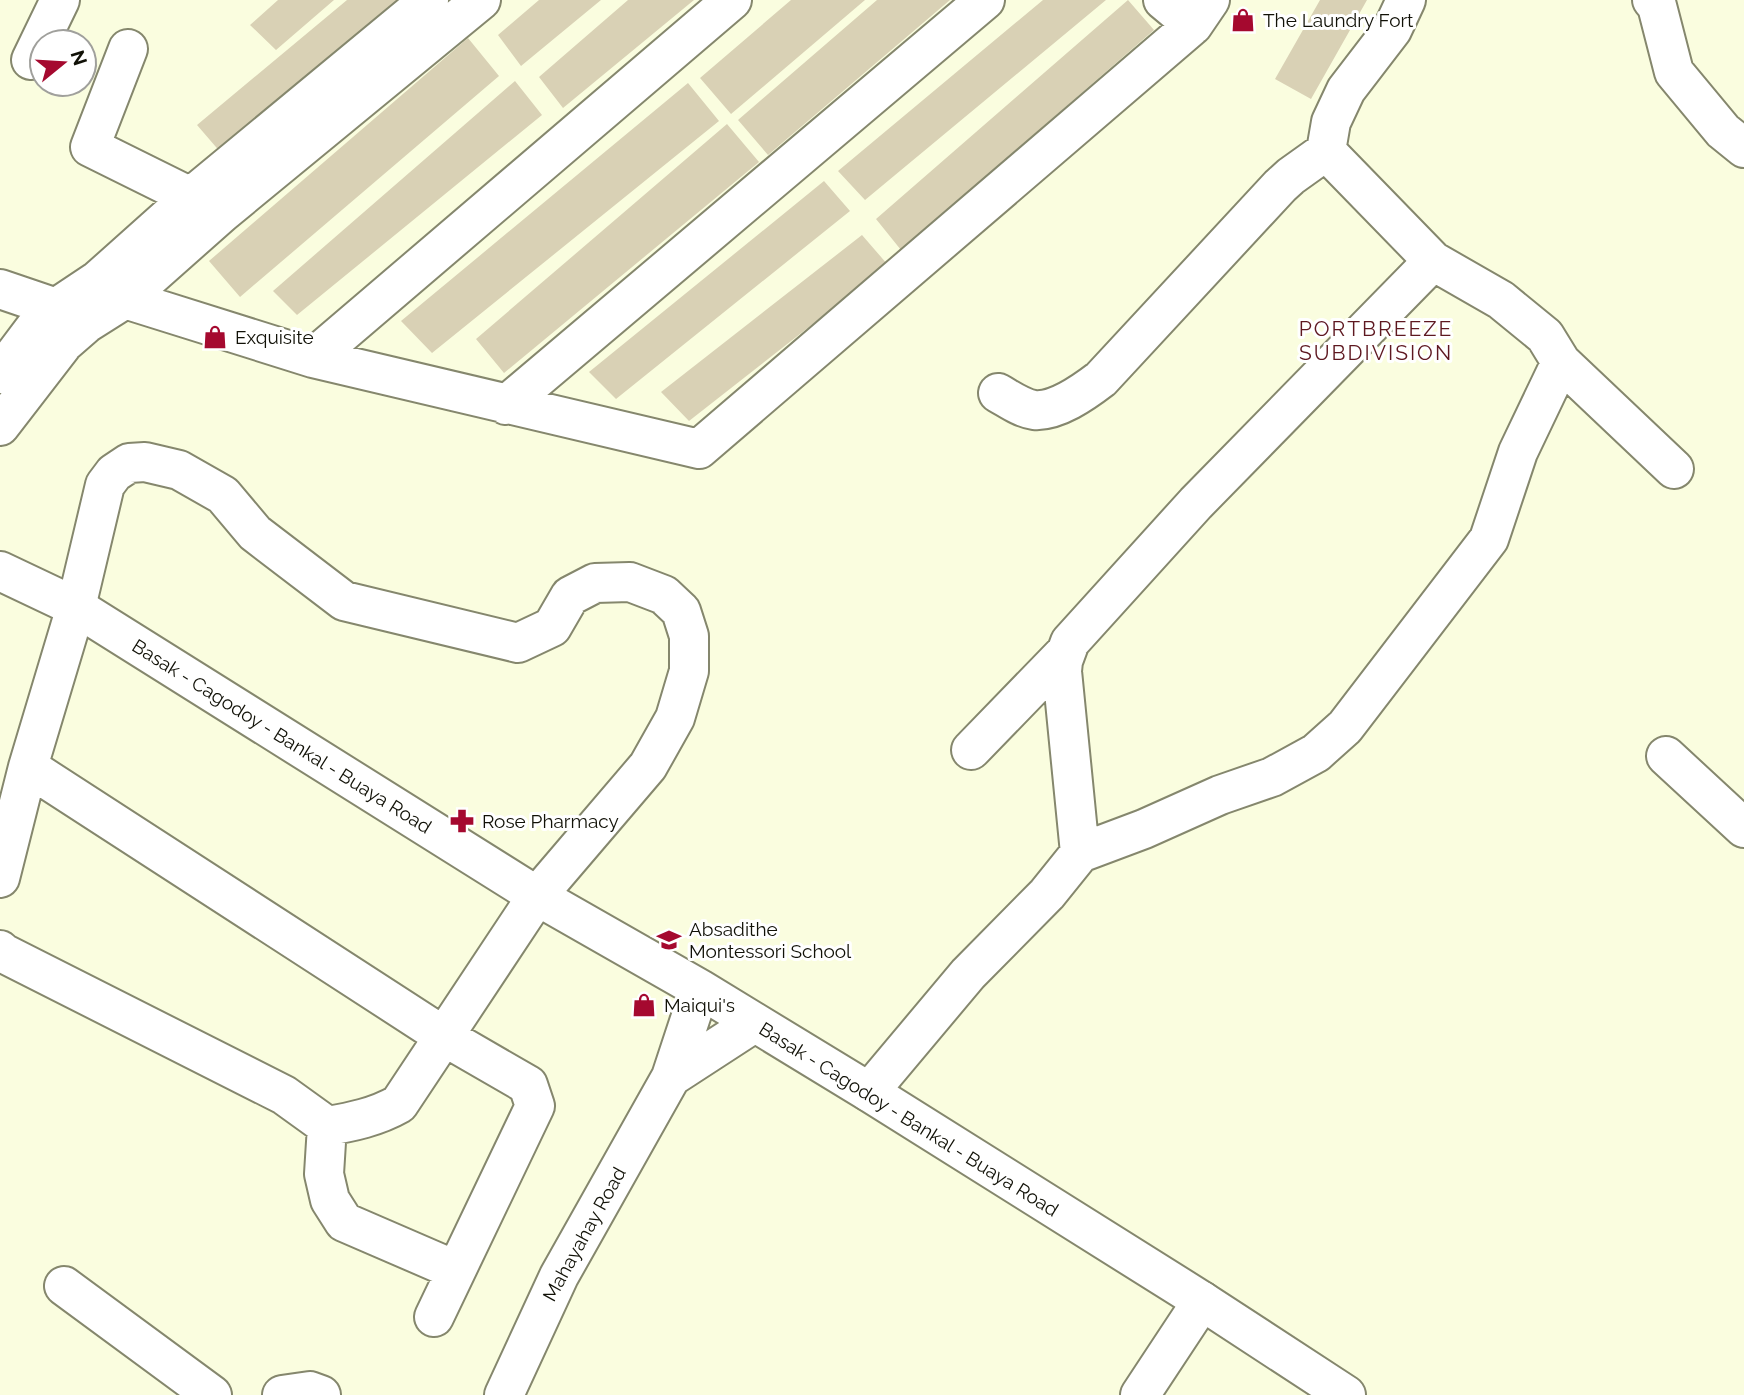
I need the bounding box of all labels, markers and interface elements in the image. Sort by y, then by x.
shop icon: The Laundry Fort [1229,6,1257,34]
place label: The Laundry Fort [1263,9,1414,31]
north arrow [28,28,98,98]
text: N [66,47,92,68]
district label: PORTBREEZE SUBDIVISION [1299,316,1453,365]
shop icon: Exquisite [201,323,229,351]
place label: Exquisite [235,326,314,348]
street label: Basak - Cagodoy - Bankal - Buaya Road [128,634,436,838]
pharmacy icon: Rose Pharmacy [448,807,476,835]
place label: Rose Pharmacy [482,810,619,832]
place label: Absadithe Montessori School [689,918,852,962]
school or university icon: Absadithe Montessori School [655,926,683,954]
shop icon: Maiqui's [630,991,658,1019]
place label: Maiqui's [664,994,735,1016]
street label: Basak - Cagodoy - Bankal - Buaya Road [755,1017,1063,1221]
street label: Mahayahay Road [538,1163,630,1305]

